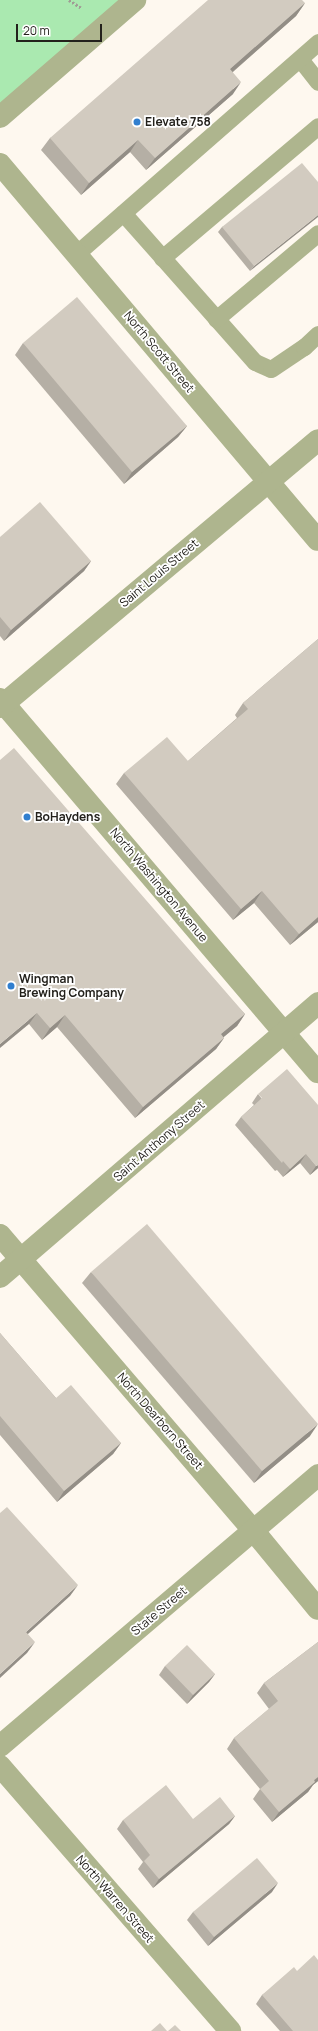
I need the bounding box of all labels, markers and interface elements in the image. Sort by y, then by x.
scale bar [18,16,104,42]
text: 20 m [23,22,50,39]
place label: Elevate 758 [145,115,211,129]
marker: Elevate 758 [132,117,142,127]
street label: North Scott Street [121,309,197,395]
street label: Saint Louis Street [117,536,201,610]
place label: BoHaydens [35,810,100,824]
marker: BoHaydens [22,812,32,822]
street label: North Washington Avenue [107,825,211,945]
place label: Wingman Brewing Company [19,972,124,1000]
marker: Wingman Brewing Company [6,981,16,991]
street label: Saint Anthony Street [111,1098,207,1184]
street label: North Dearborn Street [114,1370,206,1472]
street label: State Street [128,1584,190,1638]
street label: North Warren Street [73,1852,157,1946]

